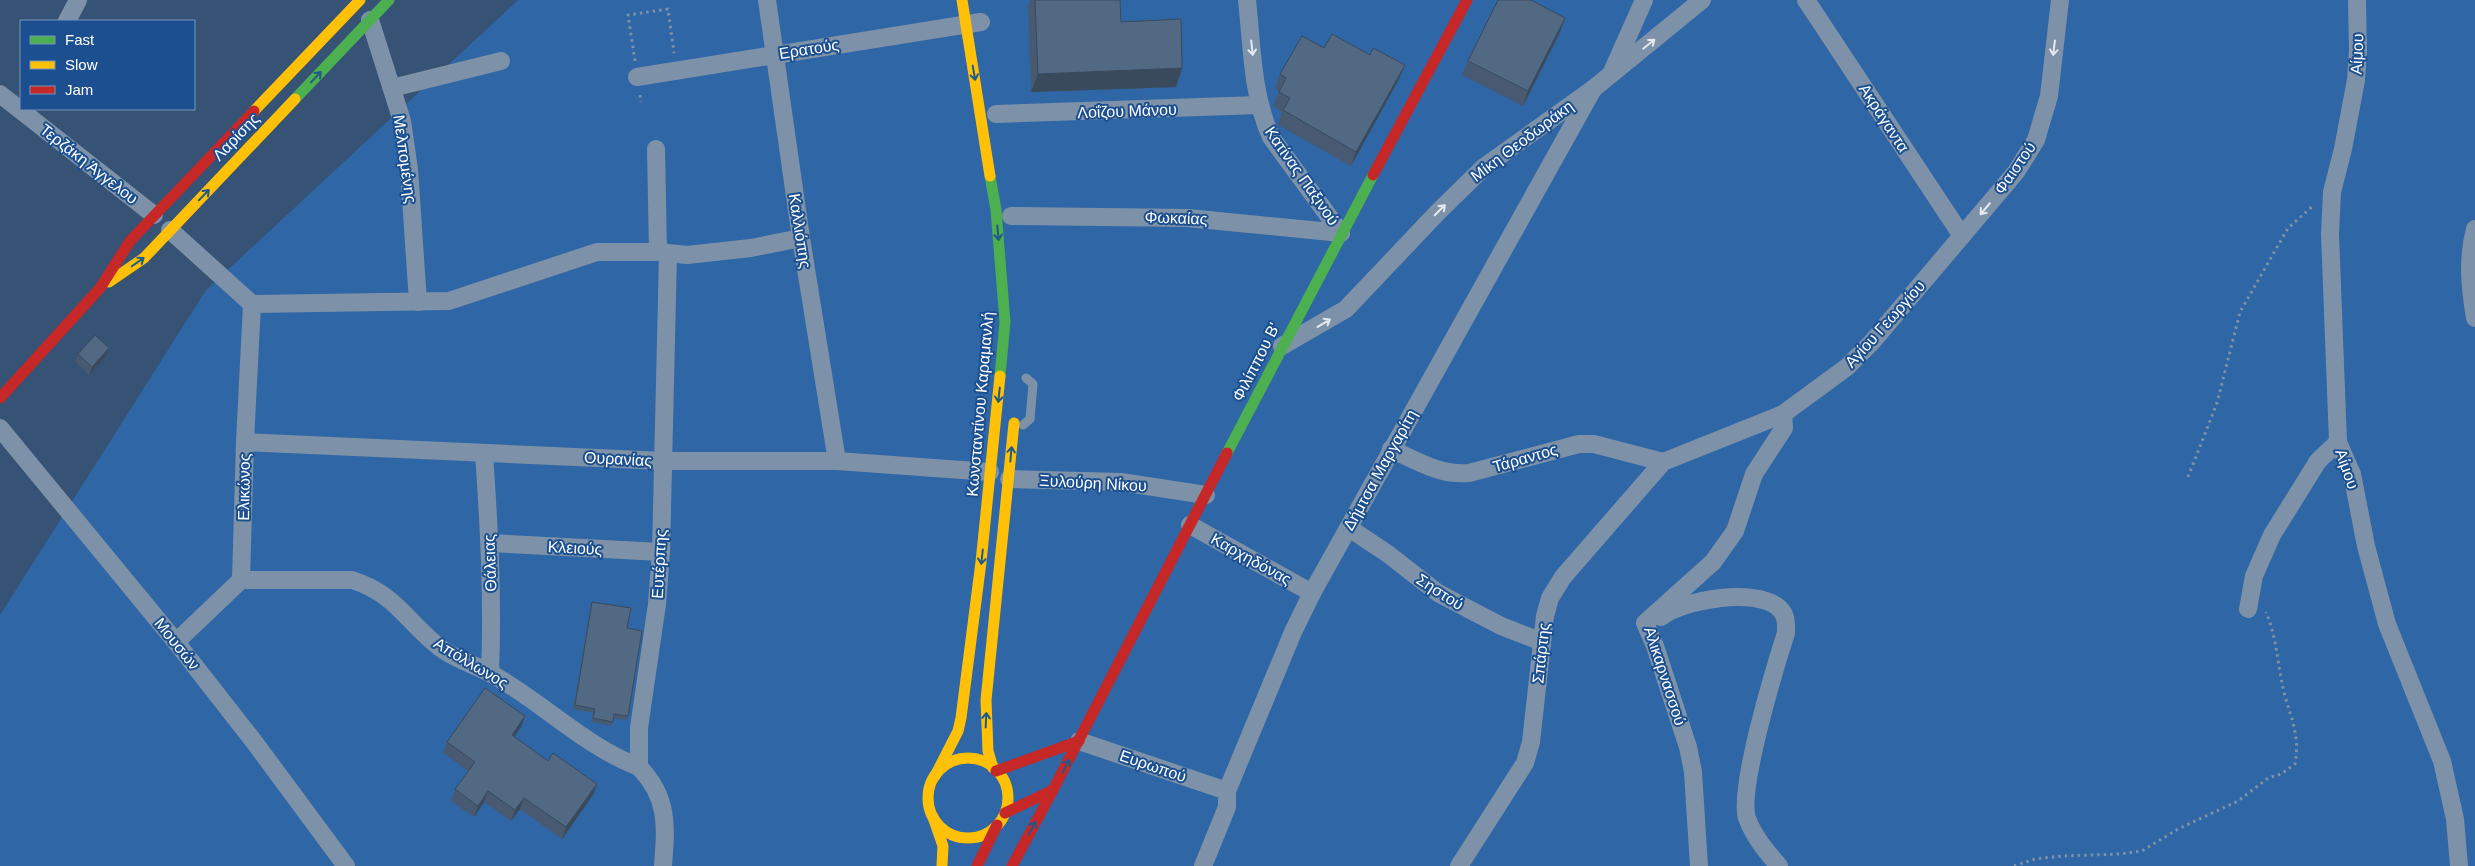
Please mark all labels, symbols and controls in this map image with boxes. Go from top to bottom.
legend [20,20,195,110]
text: Fast [65,31,95,48]
street label: Αίμου [2347,33,2367,75]
street label: Ερατούς [778,36,840,62]
one-way arrow [1642,38,1655,49]
one-way arrow [1247,40,1257,56]
one-way arrow [2049,40,2059,56]
text: Slow [65,56,98,73]
one-way arrow [970,64,980,80]
one-way arrow [310,71,322,83]
text: Jam [65,81,93,98]
street label: Ακράγαντα [1856,81,1912,155]
street label: Μίκη Θεοδωράκη [1468,97,1576,185]
street label: Λοΐζου Μάνου [1077,101,1177,122]
street label: Λαρίσης [209,110,263,164]
street label: Μελπομένης [390,114,420,205]
street label: Τερζάκη Άγγελου [36,121,141,208]
street label: Κατίνας Παξινού [1261,124,1342,229]
street label: Φαιστού [1991,139,2039,197]
one-way arrow [198,188,210,201]
street label: Καλλιόπης [786,192,814,270]
one-way arrow [1979,202,1990,215]
one-way arrow [1434,203,1446,216]
street label: Φωκαίας [1144,208,1208,228]
one-way arrow [993,225,1003,241]
one-way arrow [131,257,145,267]
street label: Αγίου Γεωργίου [1842,277,1928,371]
street label: Κωνσταντίνου Καραμανλή [963,311,997,497]
one-way arrow [1317,317,1331,327]
street label: Φιλίππου Β' [1229,320,1283,404]
one-way arrow [994,387,1004,403]
street label: Δήμτσα Μαργαρίτη [1340,407,1420,533]
street label: Τάραντος [1491,441,1559,475]
one-way arrow [1007,447,1016,463]
street label: Αίμου [2332,447,2362,491]
street label: Ουρανίας [584,449,653,469]
street label: Ελικώνος [235,453,253,521]
street label: Ξυλούρη Νίκου [1039,472,1147,494]
street label: Ευτέρπης [649,529,669,599]
street label: Καρχηδόνας [1208,530,1294,588]
street label: Θάλειας [480,534,499,592]
street label: Κλειούς [547,538,603,558]
one-way arrow [977,548,987,564]
street label: Σηστού [1413,571,1467,613]
street label: Μουσών [151,615,203,673]
street label: Σπάρτης [1529,621,1553,684]
street label: Αλικαρνασσού [1641,624,1689,728]
street label: Απόλλωνος [431,634,511,692]
one-way arrow [981,713,991,729]
street label: Ευρωπού [1117,747,1189,785]
one-way arrow [1062,759,1071,774]
one-way arrow [1028,822,1038,836]

